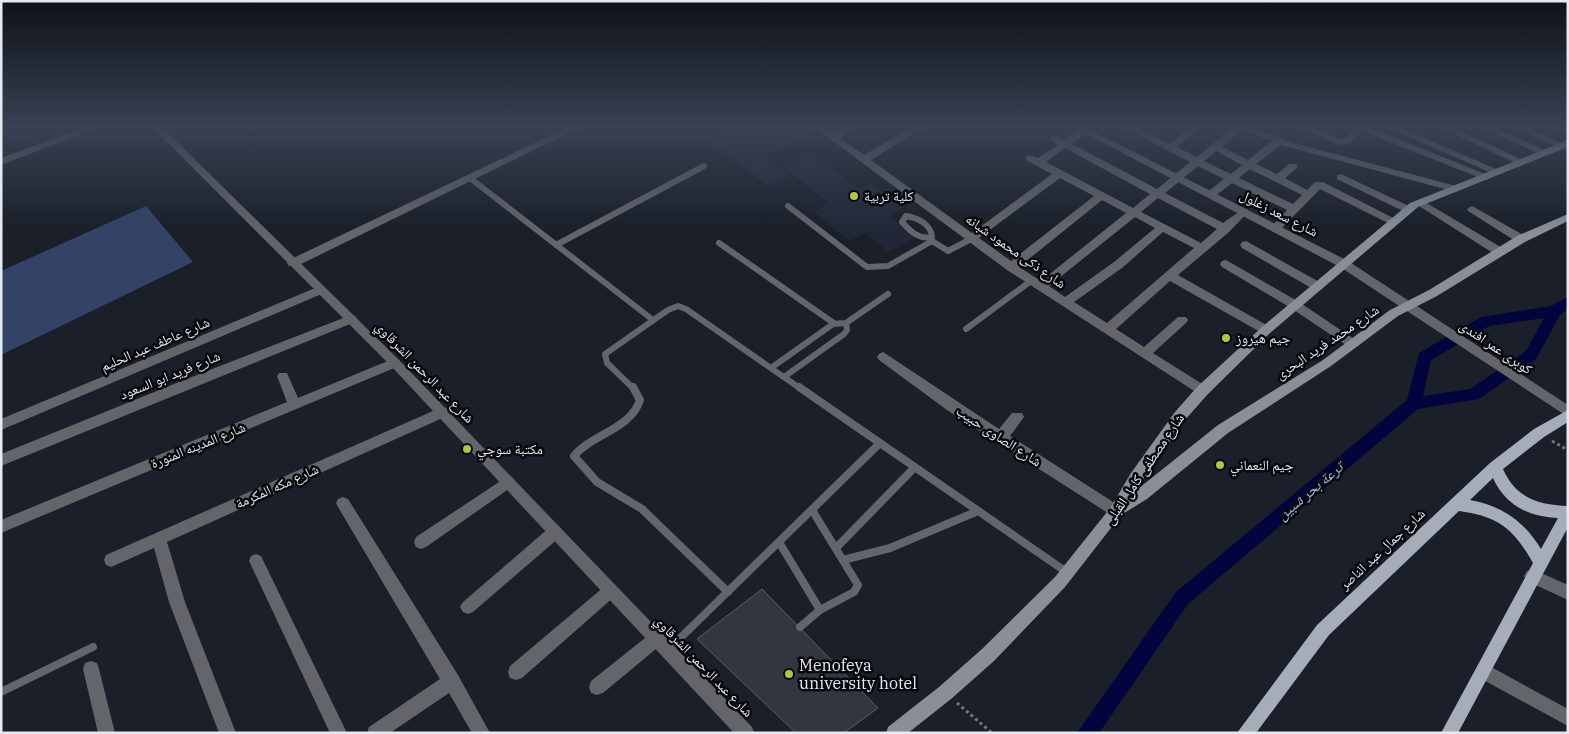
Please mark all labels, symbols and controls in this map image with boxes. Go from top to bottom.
street label: شارع سعد زغلول [1236,186,1321,241]
place label: كلية تربية [864,187,914,205]
marker: كلية تربية [848,190,860,202]
street label: شارع ذكى محمود شبانه [962,210,1070,293]
street label: شارع محمد فريد البحرى [1272,301,1383,384]
street label: شارع عاطف عبد الحليم [98,313,213,376]
street label: كوبرى عمر افندى [1456,316,1536,378]
street label: شارع عبد الرحمن الشرقاوي [370,317,478,429]
place label: جيم هيروز [1235,329,1290,348]
marker: جيم هيروز [1220,332,1232,344]
street label: شارع فريد ابو السعود [117,347,223,404]
street label: شارع الصاوى حبيب [952,402,1045,471]
street label: شارع مصطفى كامل القبلى [1100,410,1189,529]
street label: شارع المدينه المنورة [148,418,249,473]
place label: مكتبة سوجي [477,440,543,461]
marker: مكتبة سوجي [461,443,473,455]
water label: ترعة بحر شبين [1273,455,1349,524]
place label: جيم النعماني [1230,456,1294,477]
marker: جيم النعماني [1214,459,1226,471]
street label: شارع مكه المكرمة [233,460,322,513]
street label: شارع جمال عبد الناصر [1334,504,1430,595]
street label: شارع عبد الرحمن الشرقاوي [649,611,757,723]
place label: Menofeya university hotel [799,655,917,693]
marker: Menofeya university hotel [783,668,795,680]

